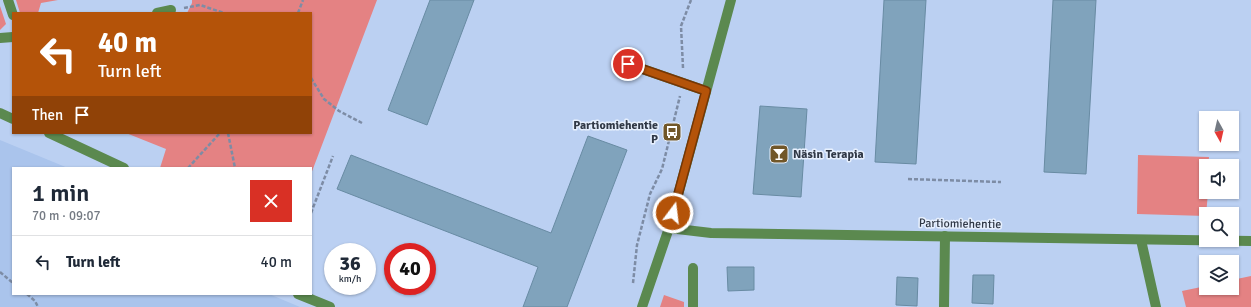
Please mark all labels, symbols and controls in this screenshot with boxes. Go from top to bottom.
text: 40 m [98,26,157,60]
icon: left [32,28,84,80]
pin [611,47,645,81]
icon: arrive [617,53,639,75]
text: Turn left [98,60,161,82]
icon: arrive [71,104,93,126]
text: Then [32,106,63,124]
north arrow [1199,111,1239,151]
map controls [1199,111,1239,295]
place label: Partiomiehentie P [573,118,658,147]
bus stop icon: Partiomiehentie P [661,121,683,143]
bar icon: Näsin Terapia [768,143,790,165]
place label: Näsin Terapia [793,147,864,162]
button: sound [1199,159,1239,199]
text: 1 min [32,178,89,208]
button: close [250,180,292,222]
position arrow [652,192,694,234]
button: search [1199,207,1239,247]
text: 70 m · 09:07 [32,208,101,224]
street label: Partiomiehentie [919,216,1001,232]
speed limit sign: 40 [384,243,436,295]
icon: left [32,251,54,273]
text: 36 [339,251,361,276]
text: Turn left [66,253,120,271]
text: 40 m [261,253,292,271]
button: layers [1199,255,1239,295]
text: km/h [339,273,361,285]

